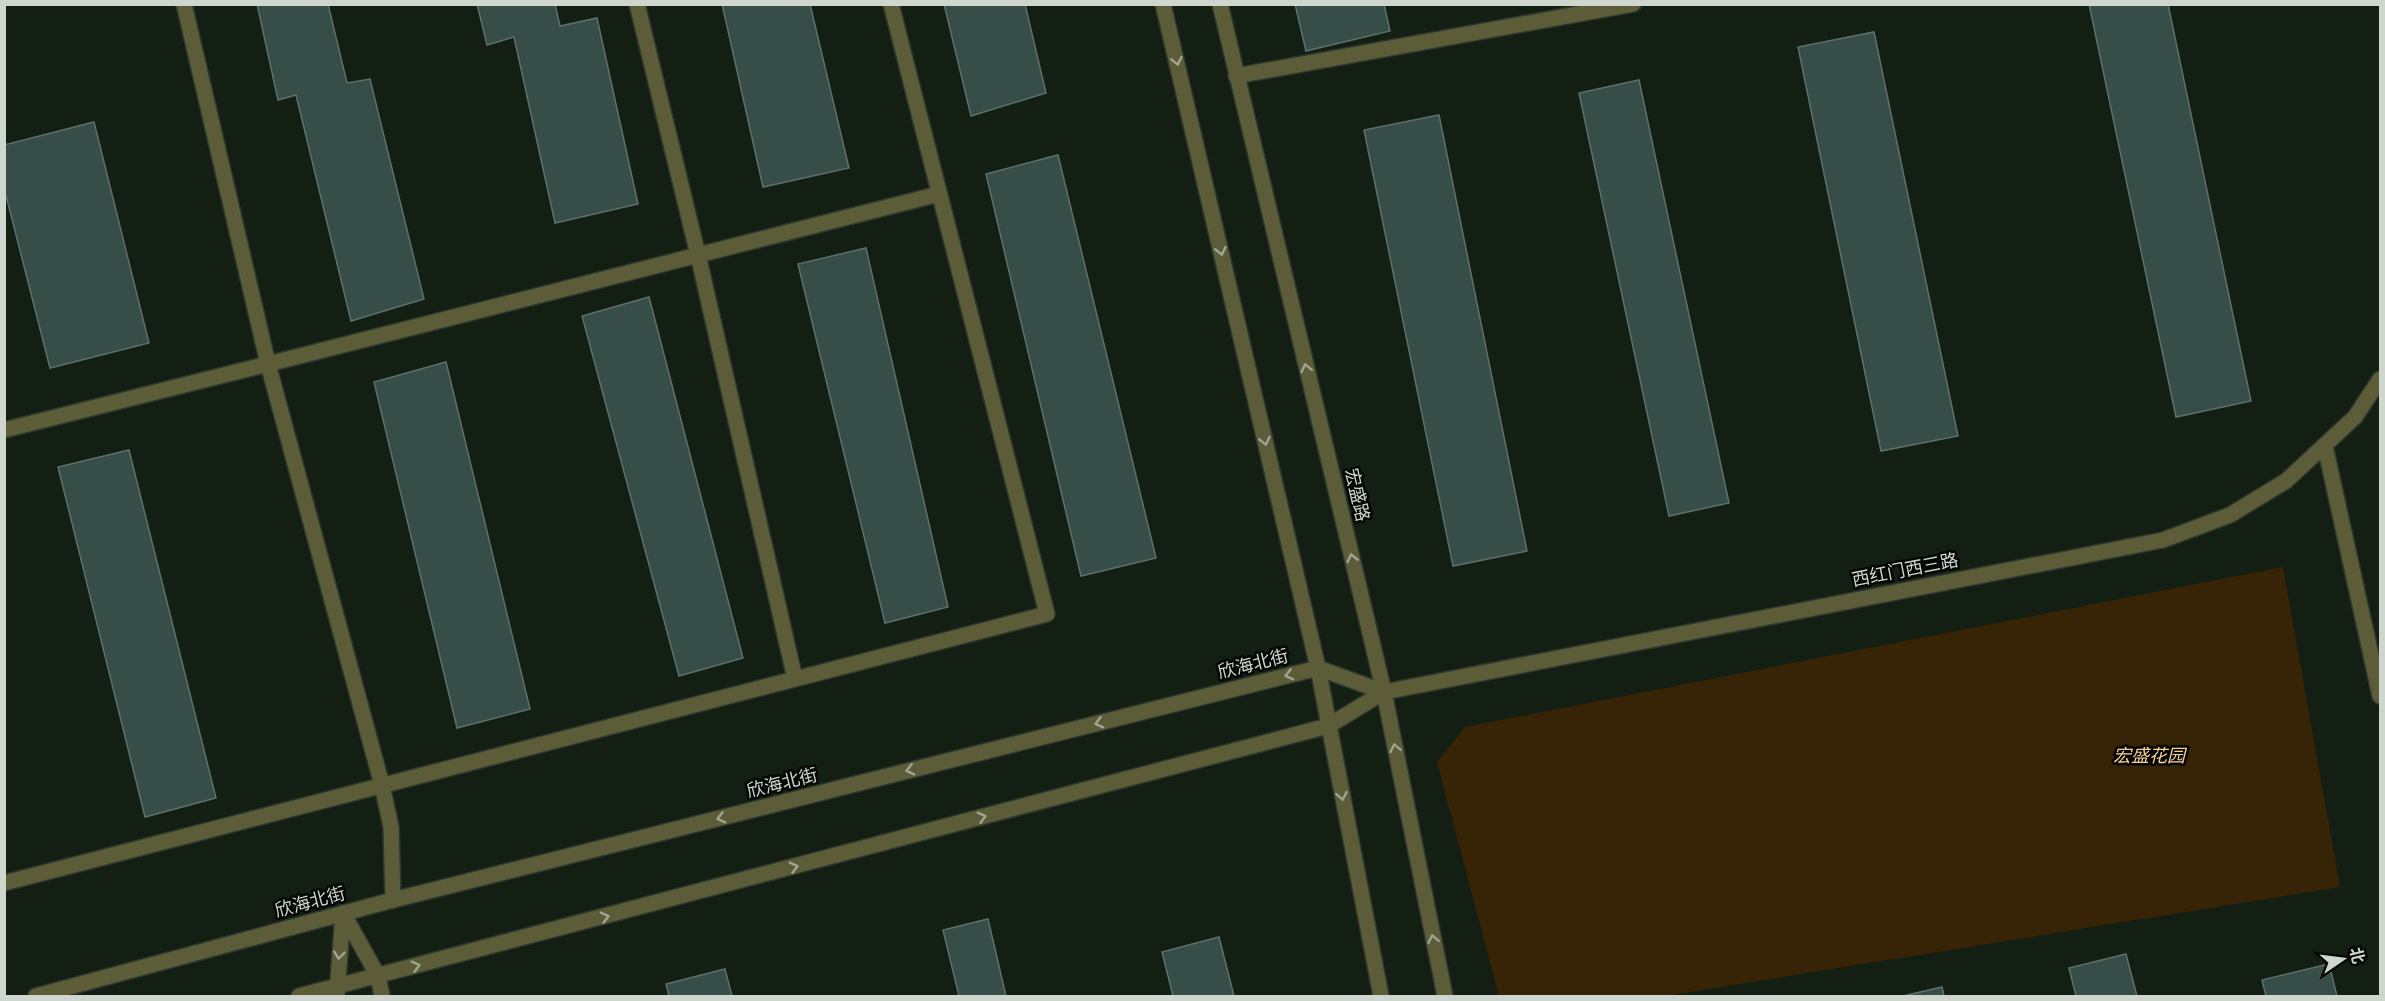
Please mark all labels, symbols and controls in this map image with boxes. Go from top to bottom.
one-way arrow [1169,56,1182,66]
one-way arrow [1214,246,1227,256]
one-way arrow [1301,363,1314,373]
one-way arrow [1258,436,1271,446]
street label: 宏盛路 [1340,466,1374,524]
street label: 西红门西三路 [1850,549,1960,591]
one-way arrow [1346,553,1359,563]
street label: 欣海北街 [1215,645,1291,683]
one-way arrow [1284,668,1294,681]
one-way arrow [1095,715,1105,728]
one-way arrow [1389,743,1402,753]
park label: 宏盛花园 [2113,745,2188,767]
one-way arrow [905,763,915,776]
street label: 欣海北街 [744,764,820,802]
one-way arrow [1335,791,1348,801]
one-way arrow [716,810,726,823]
one-way arrow [977,812,987,825]
one-way arrow [788,862,798,874]
street label: 欣海北街 [272,882,348,922]
one-way arrow [600,911,610,924]
north arrow [2313,929,2373,989]
one-way arrow [1427,934,1440,944]
text: 北 [2346,945,2369,966]
one-way arrow [333,950,346,960]
one-way arrow [411,961,421,974]

